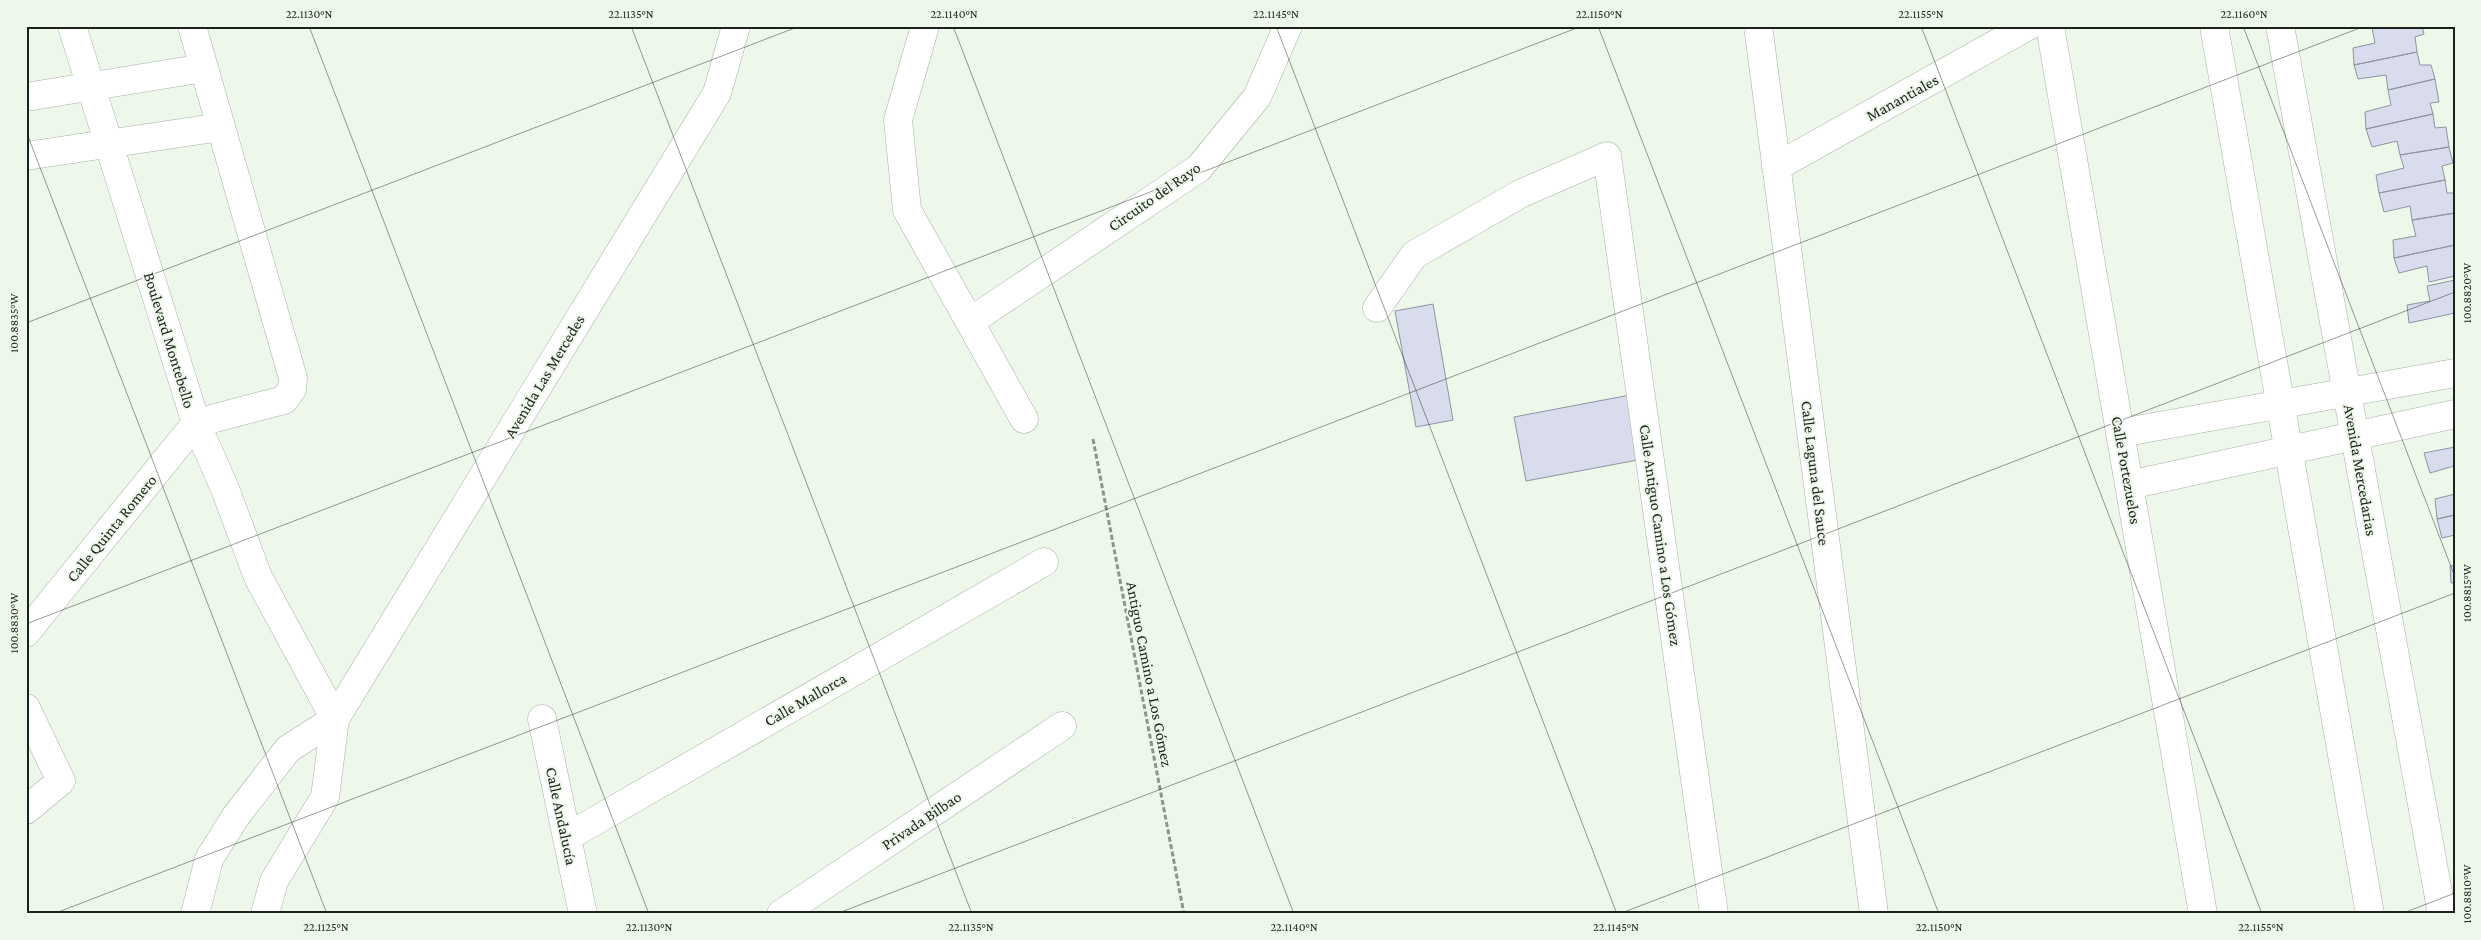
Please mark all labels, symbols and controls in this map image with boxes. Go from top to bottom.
text: 22.1130°N [286,7,332,21]
text: 22.1135°N [608,7,654,21]
text: 22.1140°N [930,7,978,21]
text: 22.1145°N [1253,7,1299,21]
text: 22.1150°N [1576,7,1622,21]
text: 22.1155°N [1898,7,1944,21]
text: 22.1160°N [2220,7,2268,21]
street label: Manantiales [1863,71,1941,124]
street label: Circuito del Rayo [1105,158,1204,235]
text: 100.8820°W [2460,263,2474,323]
street label: Boulevard Montebello [141,270,198,410]
text: 100.8835°W [7,293,21,353]
street label: Avenida Las Mercedes [501,312,588,441]
street label: Calle Laguna del Sauce [1797,400,1833,546]
street label: Avenida Mercedarias [2341,403,2380,537]
street label: Calle Portezuelos [2109,415,2144,525]
street label: Calle Antiguo Camino a Los Gómez [1636,423,1684,647]
street label: Calle Quinta Romero [63,471,160,585]
text: 100.8815°W [2460,564,2474,622]
street label: Antiguo Camino a Los Gómez [1122,580,1176,768]
text: 100.8830°W [7,593,21,653]
street label: Calle Mallorca [761,669,850,730]
street label: Calle Andalucía [543,766,580,867]
street label: Privada Bilbao [878,788,964,853]
text: 100.8810°W [2460,864,2474,924]
text: 22.1125°N [303,920,349,934]
text: 22.1130°N [626,920,672,934]
text: 22.1135°N [948,920,994,934]
text: 22.1140°N [1270,920,1318,934]
text: 22.1145°N [1593,920,1639,934]
text: 22.1150°N [1916,920,1962,934]
text: 22.1155°N [2238,920,2284,934]

